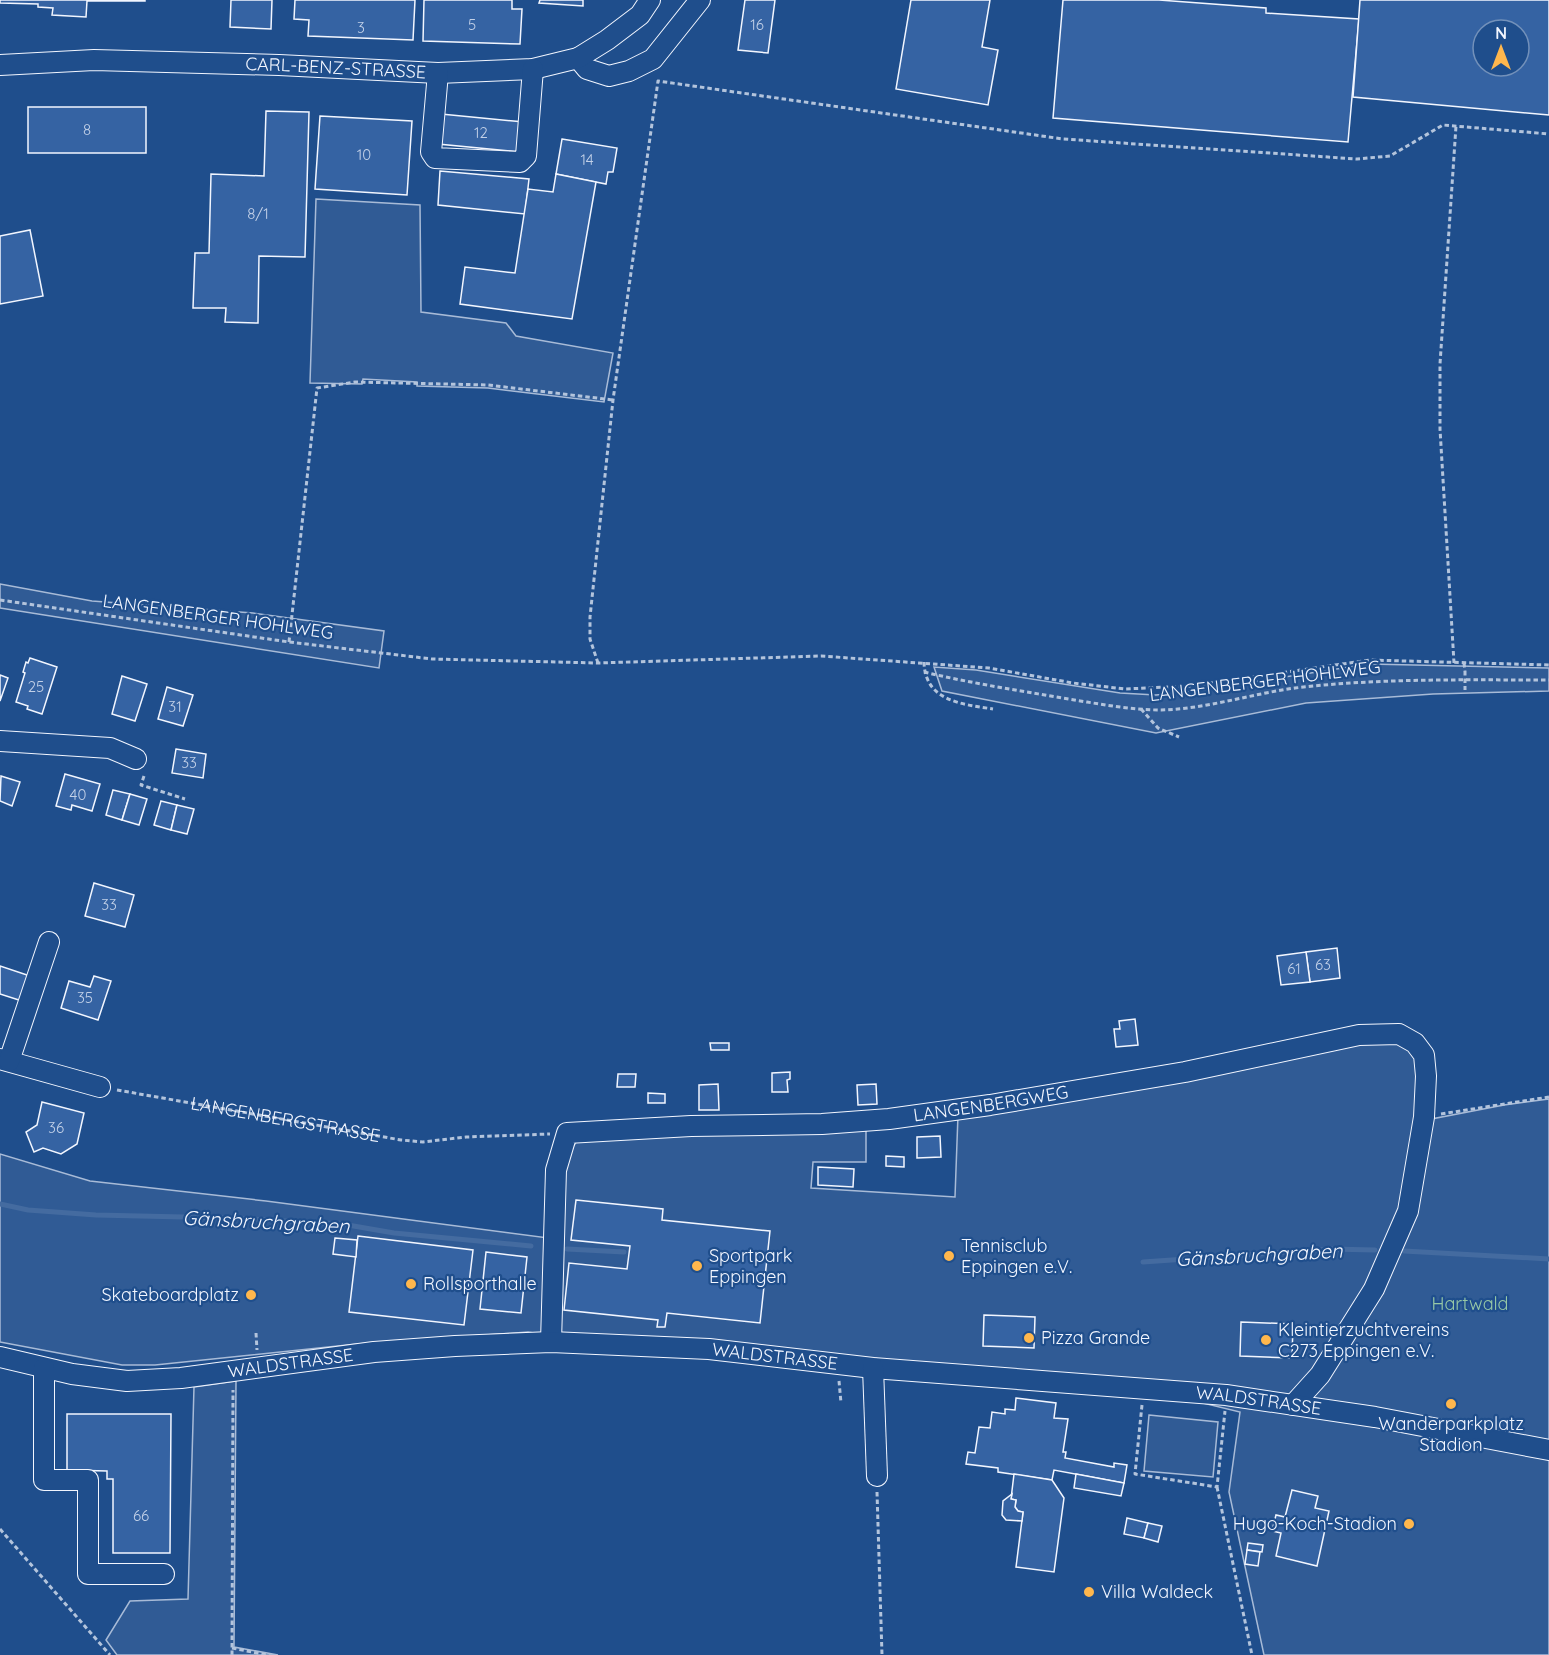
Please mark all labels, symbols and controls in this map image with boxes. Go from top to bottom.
house number: 5 [468,15,476,34]
house number: 16 [750,15,764,34]
house number: 3 [357,18,365,37]
north arrow [1471,18,1531,78]
text: N [1495,23,1507,43]
street label: CARL-BENZ-STRASSE [245,52,427,83]
house number: 8 [83,120,91,139]
house number: 12 [474,123,488,142]
house number: 10 [357,145,371,164]
house number: 14 [580,150,594,169]
house number: 8/1 [247,204,269,223]
street label: LANGENBERGER HOHLWEG [101,589,335,644]
street label: LANGENBERGER HOHLWEG [1148,655,1382,706]
house number: 25 [28,677,44,696]
house number: 31 [168,697,182,716]
house number: 33 [181,753,197,772]
house number: 40 [70,785,86,804]
house number: 33 [101,895,117,914]
house number: 63 [1315,955,1331,974]
house number: 61 [1287,959,1301,978]
house number: 35 [77,988,93,1007]
street label: LANGENBERGWEG [912,1080,1070,1127]
street label: LANGENBERGSTRASSE [189,1091,382,1147]
house number: 36 [48,1118,64,1137]
water label: Gänsbruchgraben [182,1205,351,1238]
place label: Tennisclub Eppingen e.V. [961,1234,1072,1278]
water label: Gänsbruchgraben [1175,1238,1344,1271]
place label: Sportpark Eppingen [709,1244,792,1288]
marker: Tennisclub Eppingen e.V. [942,1249,956,1263]
marker: Sportpark Eppingen [690,1259,704,1273]
place label: Rollsporthalle [423,1272,537,1295]
marker: Rollsporthalle [404,1277,418,1291]
place label: Skateboardplatz [101,1283,239,1306]
marker: Skateboardplatz [244,1288,258,1302]
park label: Hartwald [1431,1292,1509,1315]
place label: Kleintierzuchtvereins C273 Eppingen e.V. [1278,1318,1449,1362]
place label: Pizza Grande [1041,1326,1150,1349]
marker: Pizza Grande [1022,1331,1036,1345]
marker: Kleintierzuchtvereins C273 Eppingen e.V. [1259,1333,1273,1347]
street label: WALDSTRASSE [711,1337,839,1375]
street label: WALDSTRASSE [226,1343,355,1383]
street label: WALDSTRASSE [1195,1381,1323,1420]
marker: Wanderparkplatz Stadion [1444,1397,1458,1411]
place label: Wanderparkplatz Stadion [1378,1412,1524,1456]
house number: 66 [133,1506,149,1525]
place label: Hugo-Koch-Stadion [1233,1512,1397,1535]
marker: Hugo-Koch-Stadion [1402,1517,1416,1531]
place label: Villa Waldeck [1101,1580,1213,1603]
marker: Villa Waldeck [1082,1585,1096,1599]

